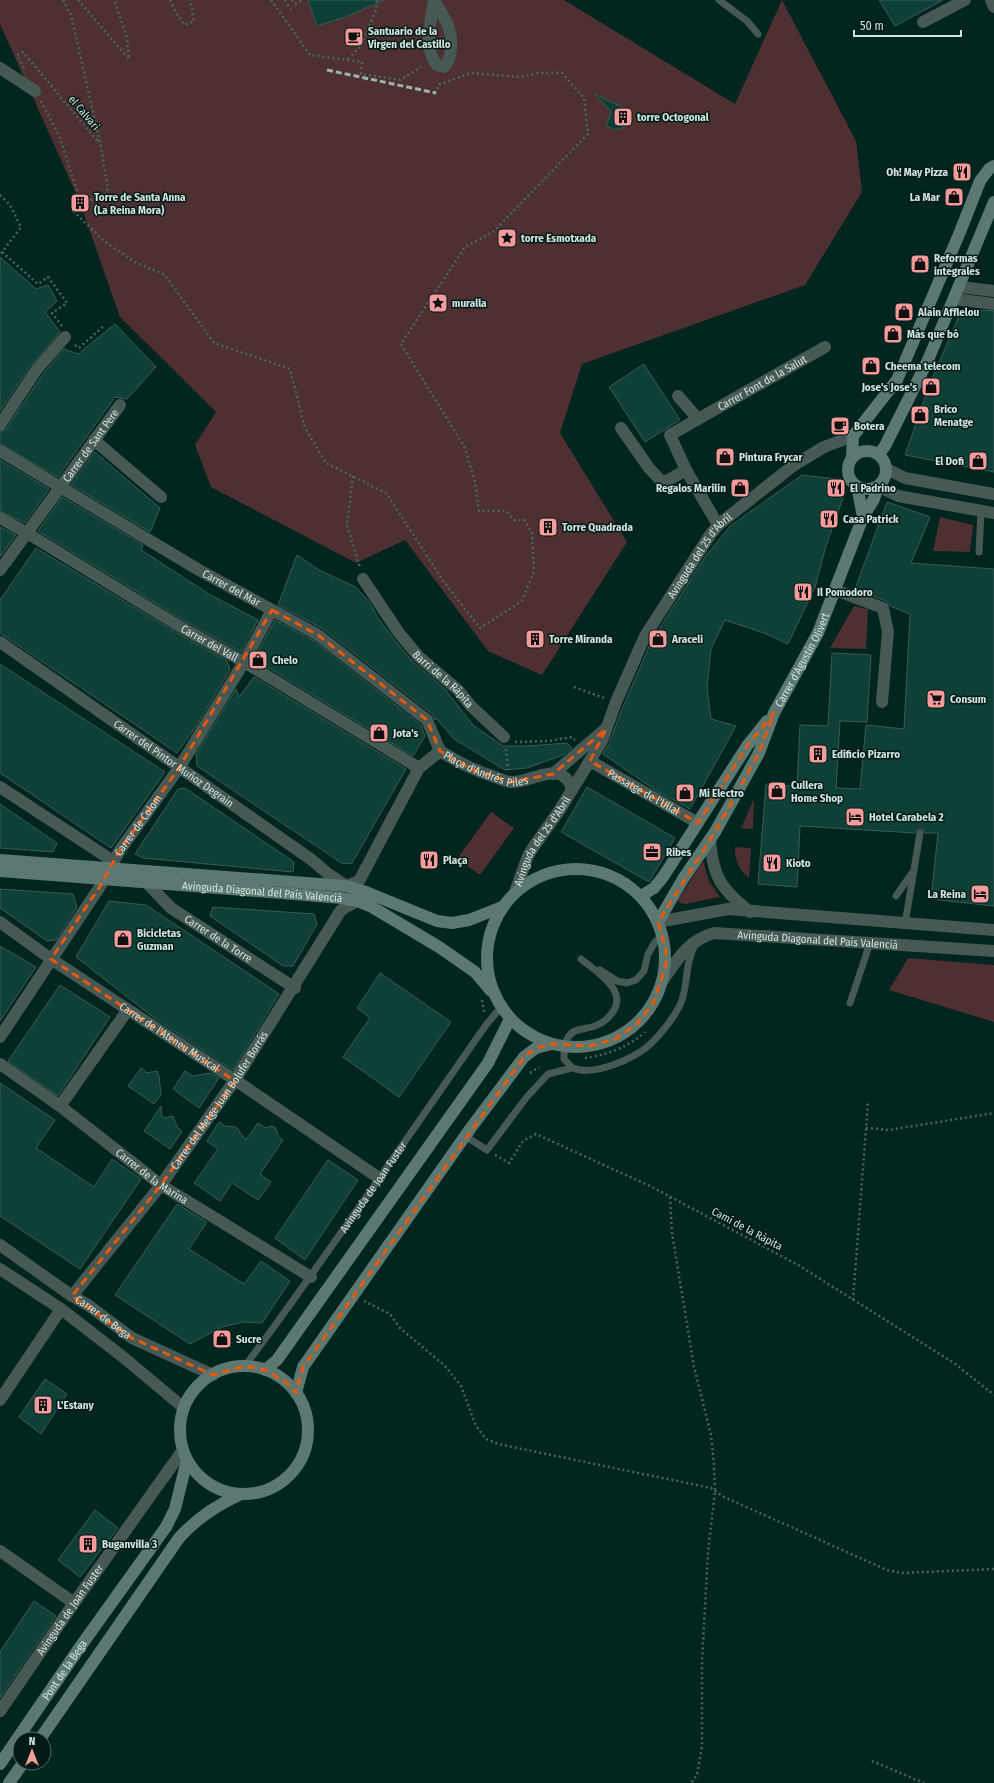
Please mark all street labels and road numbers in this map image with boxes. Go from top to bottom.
street label: el Calvari [66,93,102,133]
street label: Carrer Font de la Salut [715,352,809,413]
street label: Carrer de Sant Pere [60,407,121,484]
street label: Avinguda del 25 d'Abril [665,510,734,601]
street label: Carrer del Mar [200,567,263,609]
street label: Carrer d'Agustin Olivert [772,611,832,709]
street label: Carrer del Vall [179,622,240,664]
street label: Barri de la Ràpita [410,648,476,710]
street label: Carrer del Pintor Muñoz Degrain [111,717,236,810]
street label: Plaça d'Andrés Piles [441,748,530,789]
street label: Passatge de l'Ullal [605,766,682,818]
street label: Carrer de Colom [112,792,164,858]
street label: Avinguda del 25 d'Abril [511,794,573,888]
street label: Avinguda Diagonal del País Valencià [182,879,343,905]
street label: Carrer de la Torre [182,912,255,965]
street label: Avinguda Diagonal del País Valencià [737,928,898,951]
street label: Carrer de l'Ateneu Musical [117,999,222,1075]
street label: Carrer del Metge Juan Bolufer Borrás [168,1029,270,1172]
street label: Avinguda de Joan Fuster [337,1139,409,1235]
street label: Carrer de la Marina [113,1146,190,1206]
street label: Camí de la Ràpita [709,1205,785,1253]
street label: Carrer de Bega [73,1293,134,1342]
street label: Avinguda de Joan Fuster [34,1562,106,1658]
street label: Pont de la Bega [39,1637,89,1702]

